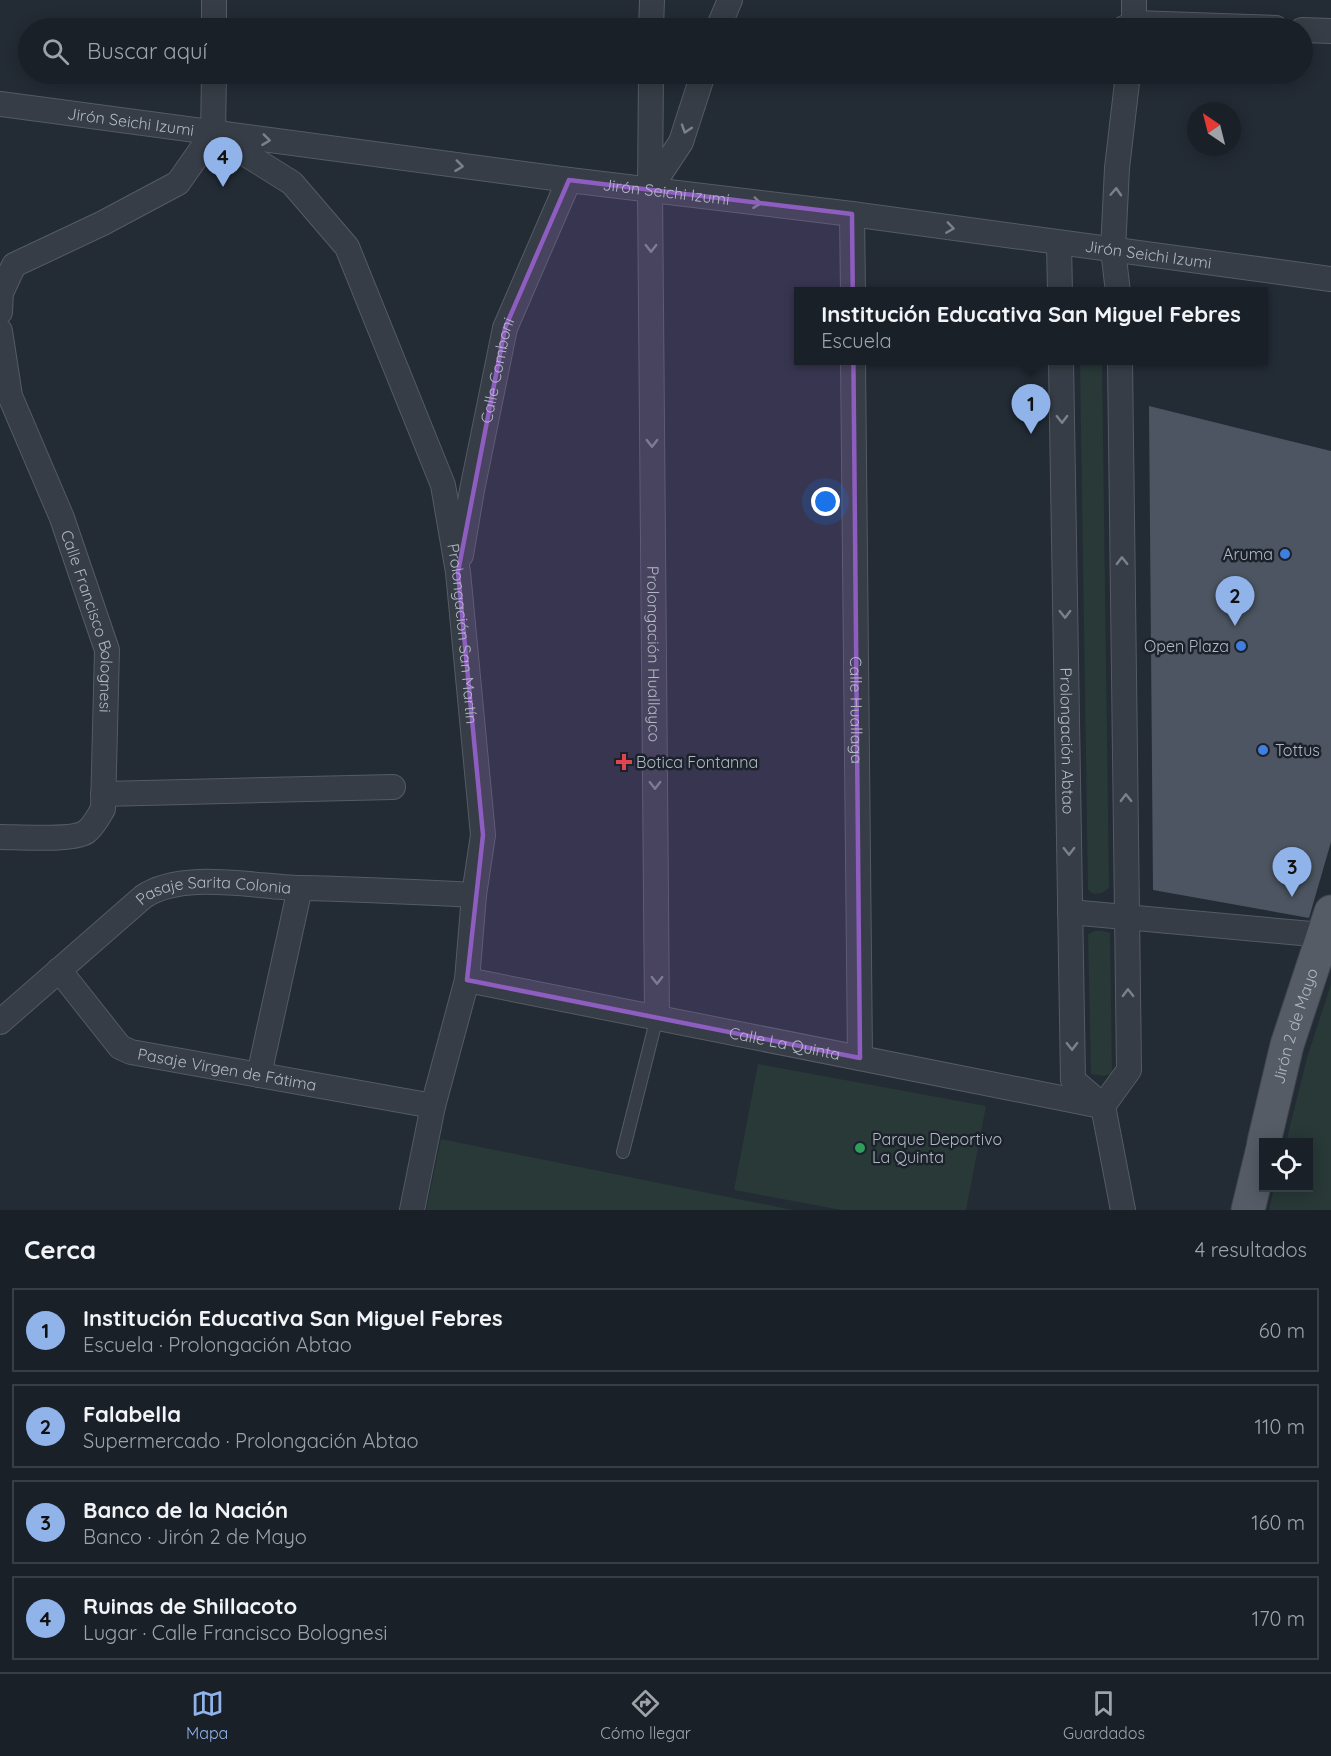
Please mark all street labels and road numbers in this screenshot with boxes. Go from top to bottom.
street label: Jirón Seichi Izumi [66,103,195,140]
street label: Jirón Seichi Izumi [602,174,731,209]
street label: Jirón Seichi Izumi [1084,236,1213,273]
street label: Calle Comboni [476,314,518,425]
street label: Calle Francisco Bolognesi [57,527,117,713]
street label: Prolongación San Martín [443,542,482,725]
street label: Prolongación Huallayco [643,566,665,742]
street label: Calle Huallaga [846,656,867,764]
street label: Prolongación Abtao [1056,667,1079,815]
street label: Pasaje Sarita Colonia [131,872,292,909]
street label: Jirón 2 de Mayo [1268,966,1322,1086]
street label: Calle La Quinta [728,1022,842,1064]
street label: Pasaje Virgen de Fátima [136,1043,318,1095]

